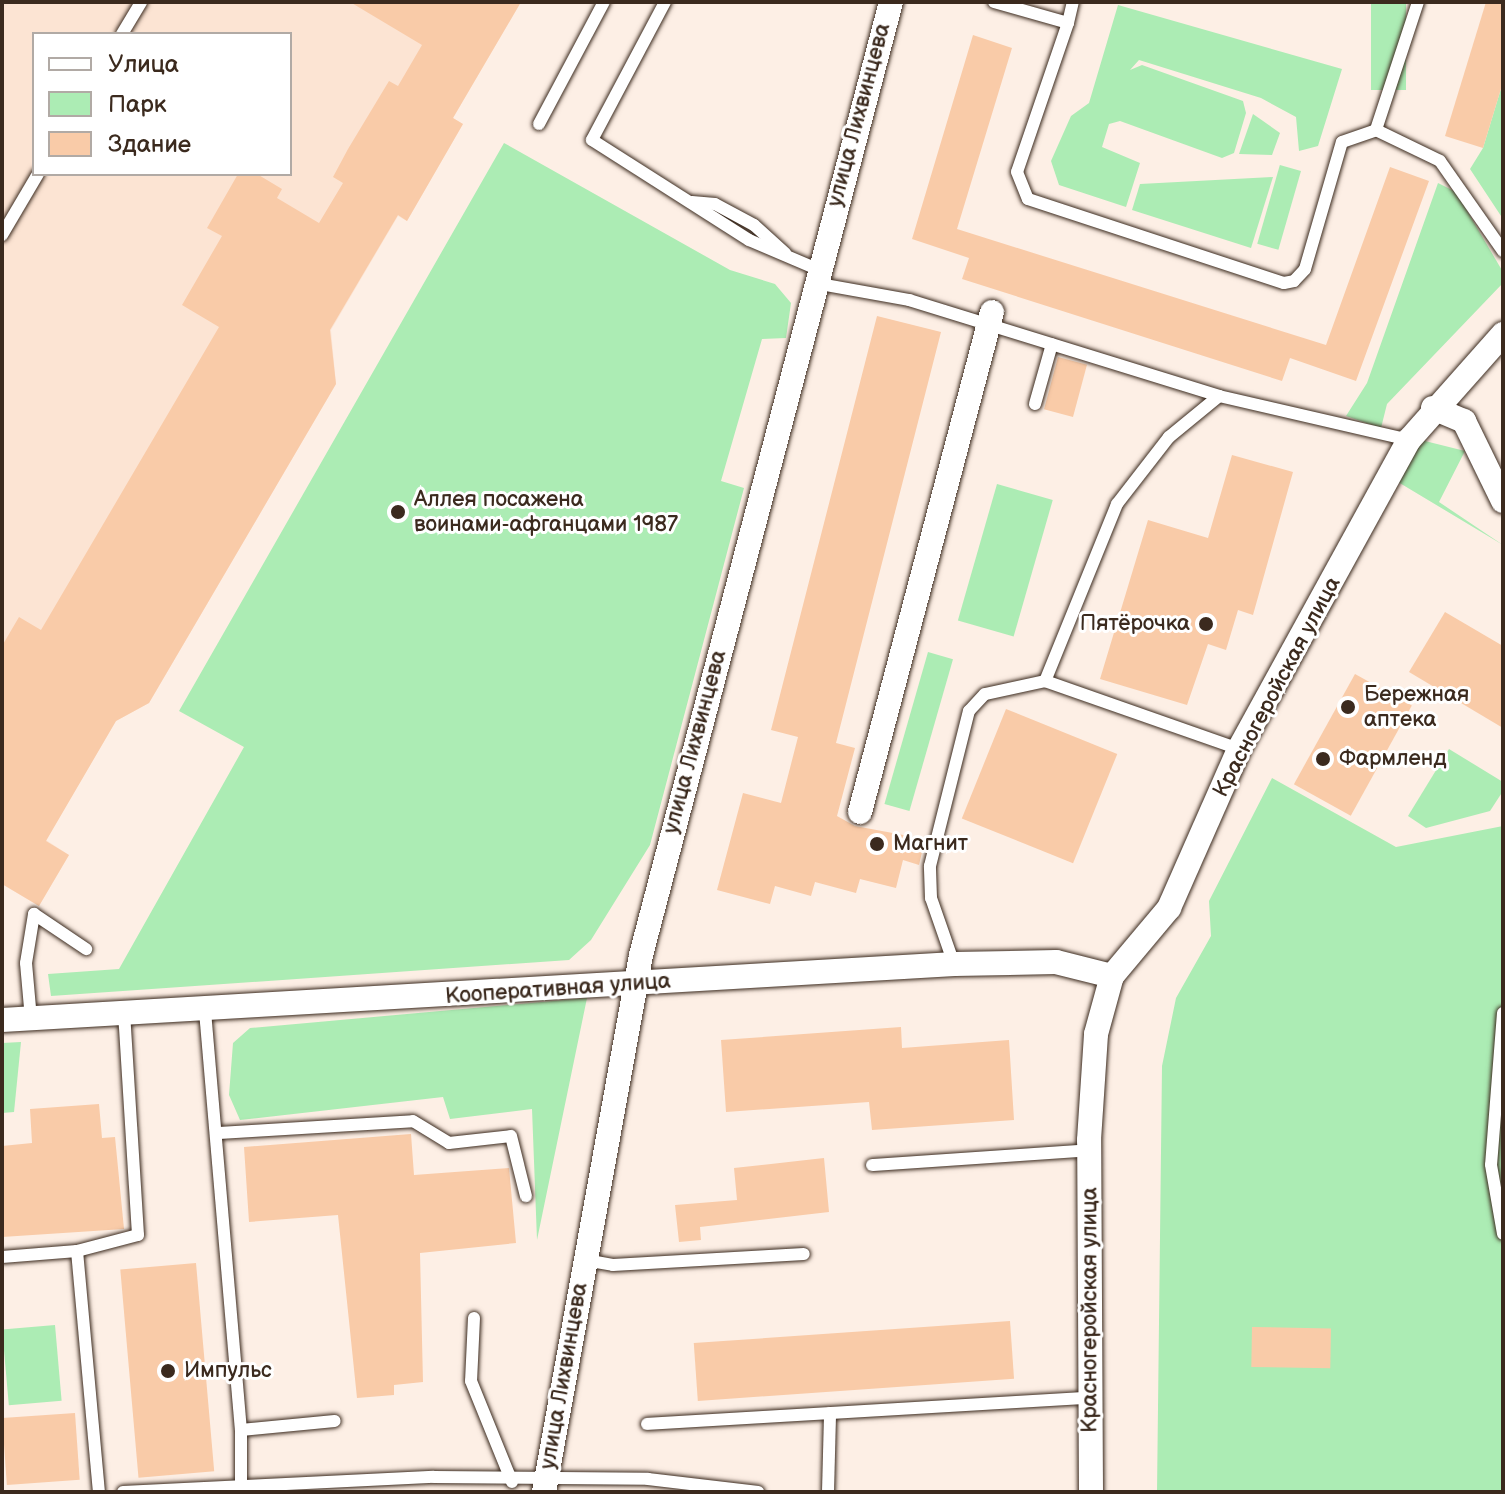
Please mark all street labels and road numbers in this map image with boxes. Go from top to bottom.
street label: улица Лихвинцева [822,20,896,210]
street label: Красногеройская улица [1208,572,1346,802]
street label: улица Лихвинцева [658,647,732,837]
street label: Кооперативная улица [444,968,672,1010]
street label: Красногеройская улица [1077,1187,1103,1433]
street label: улица Лихвинцева [535,1281,593,1471]

